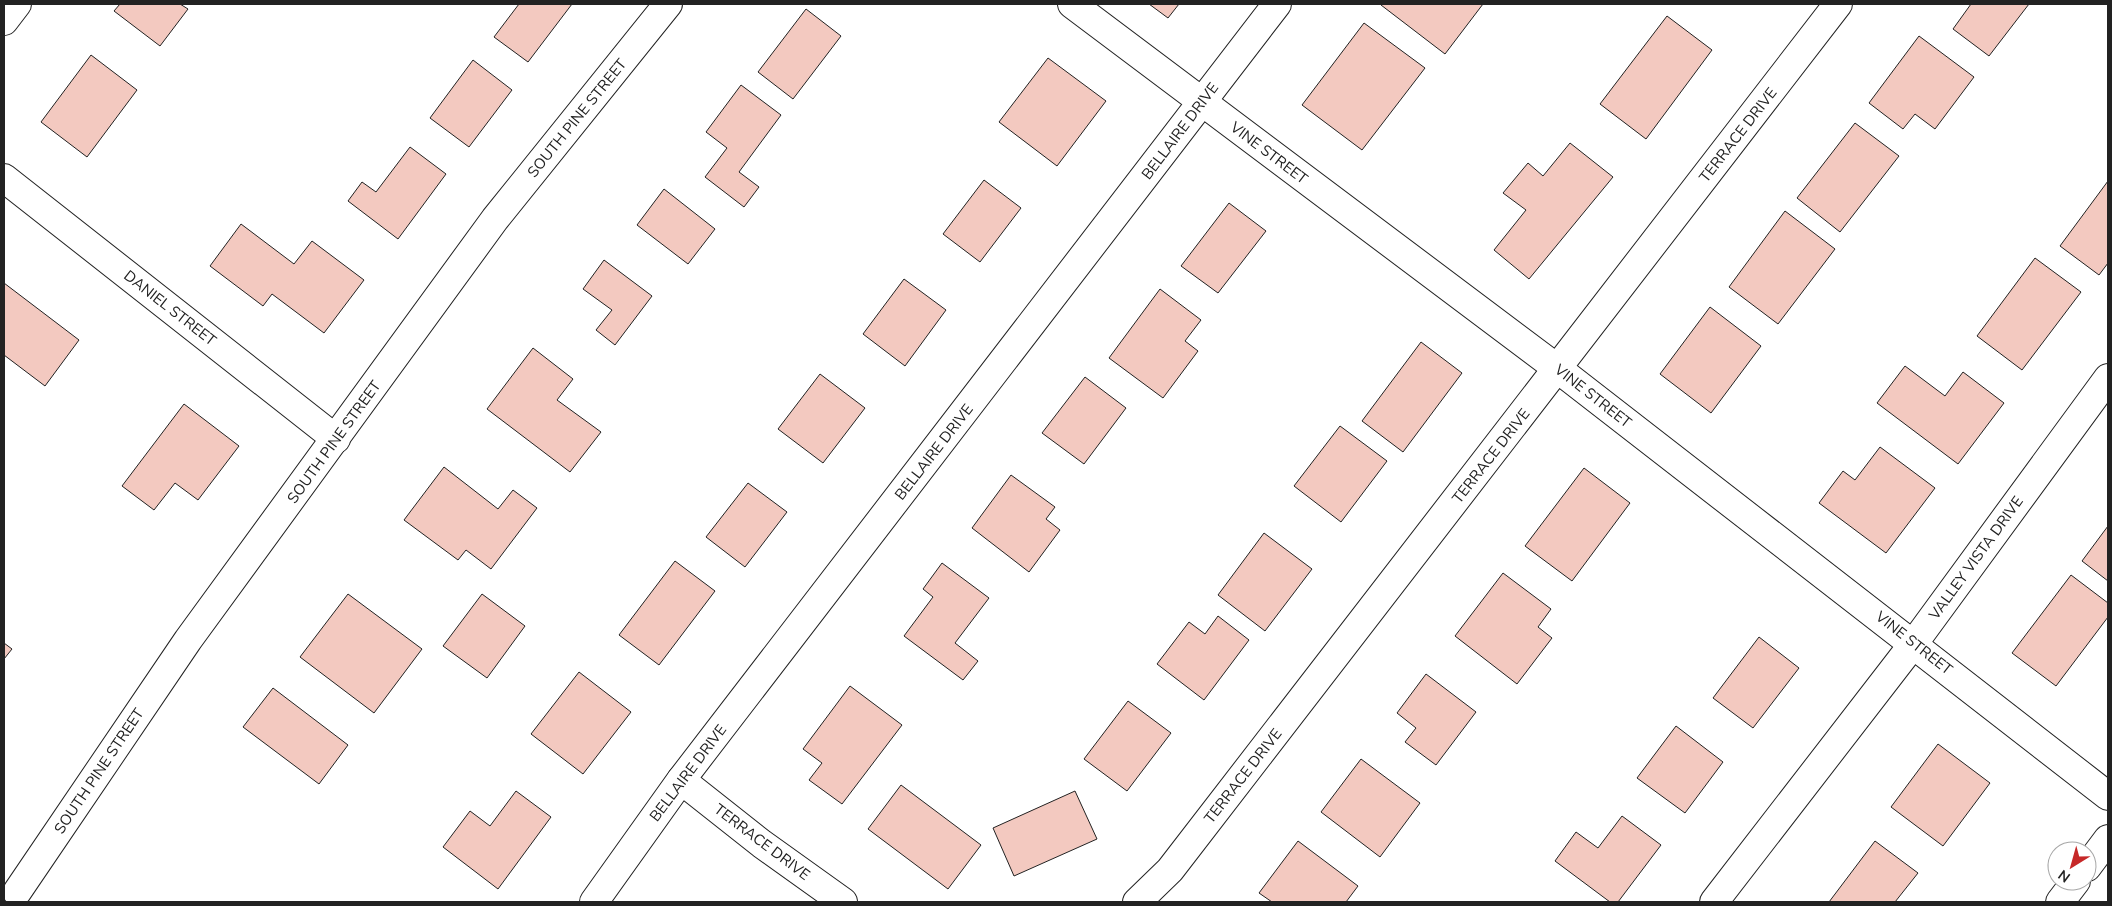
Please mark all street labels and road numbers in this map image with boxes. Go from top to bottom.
street label: SOUTH PINE STREET [523,54,631,182]
street label: BELLAIRE DRIVE [1137,79,1223,183]
street label: TERRACE DRIVE [1695,83,1781,187]
street label: VINE STREET [1225,117,1312,189]
street label: DANIEL STREET [120,266,220,350]
street label: VINE STREET [1550,359,1636,432]
street label: SOUTH PINE STREET [283,377,385,507]
street label: BELLAIRE DRIVE [890,400,978,504]
street label: TERRACE DRIVE [1448,404,1534,508]
street label: VALLEY VISTA DRIVE [1924,492,2028,625]
street label: VINE STREET [1871,606,1957,679]
street label: SOUTH PINE STREET [49,704,149,838]
street label: BELLAIRE DRIVE [645,721,731,825]
street label: TERRACE DRIVE [1200,724,1286,828]
street label: TERRACE DRIVE [710,799,814,885]

